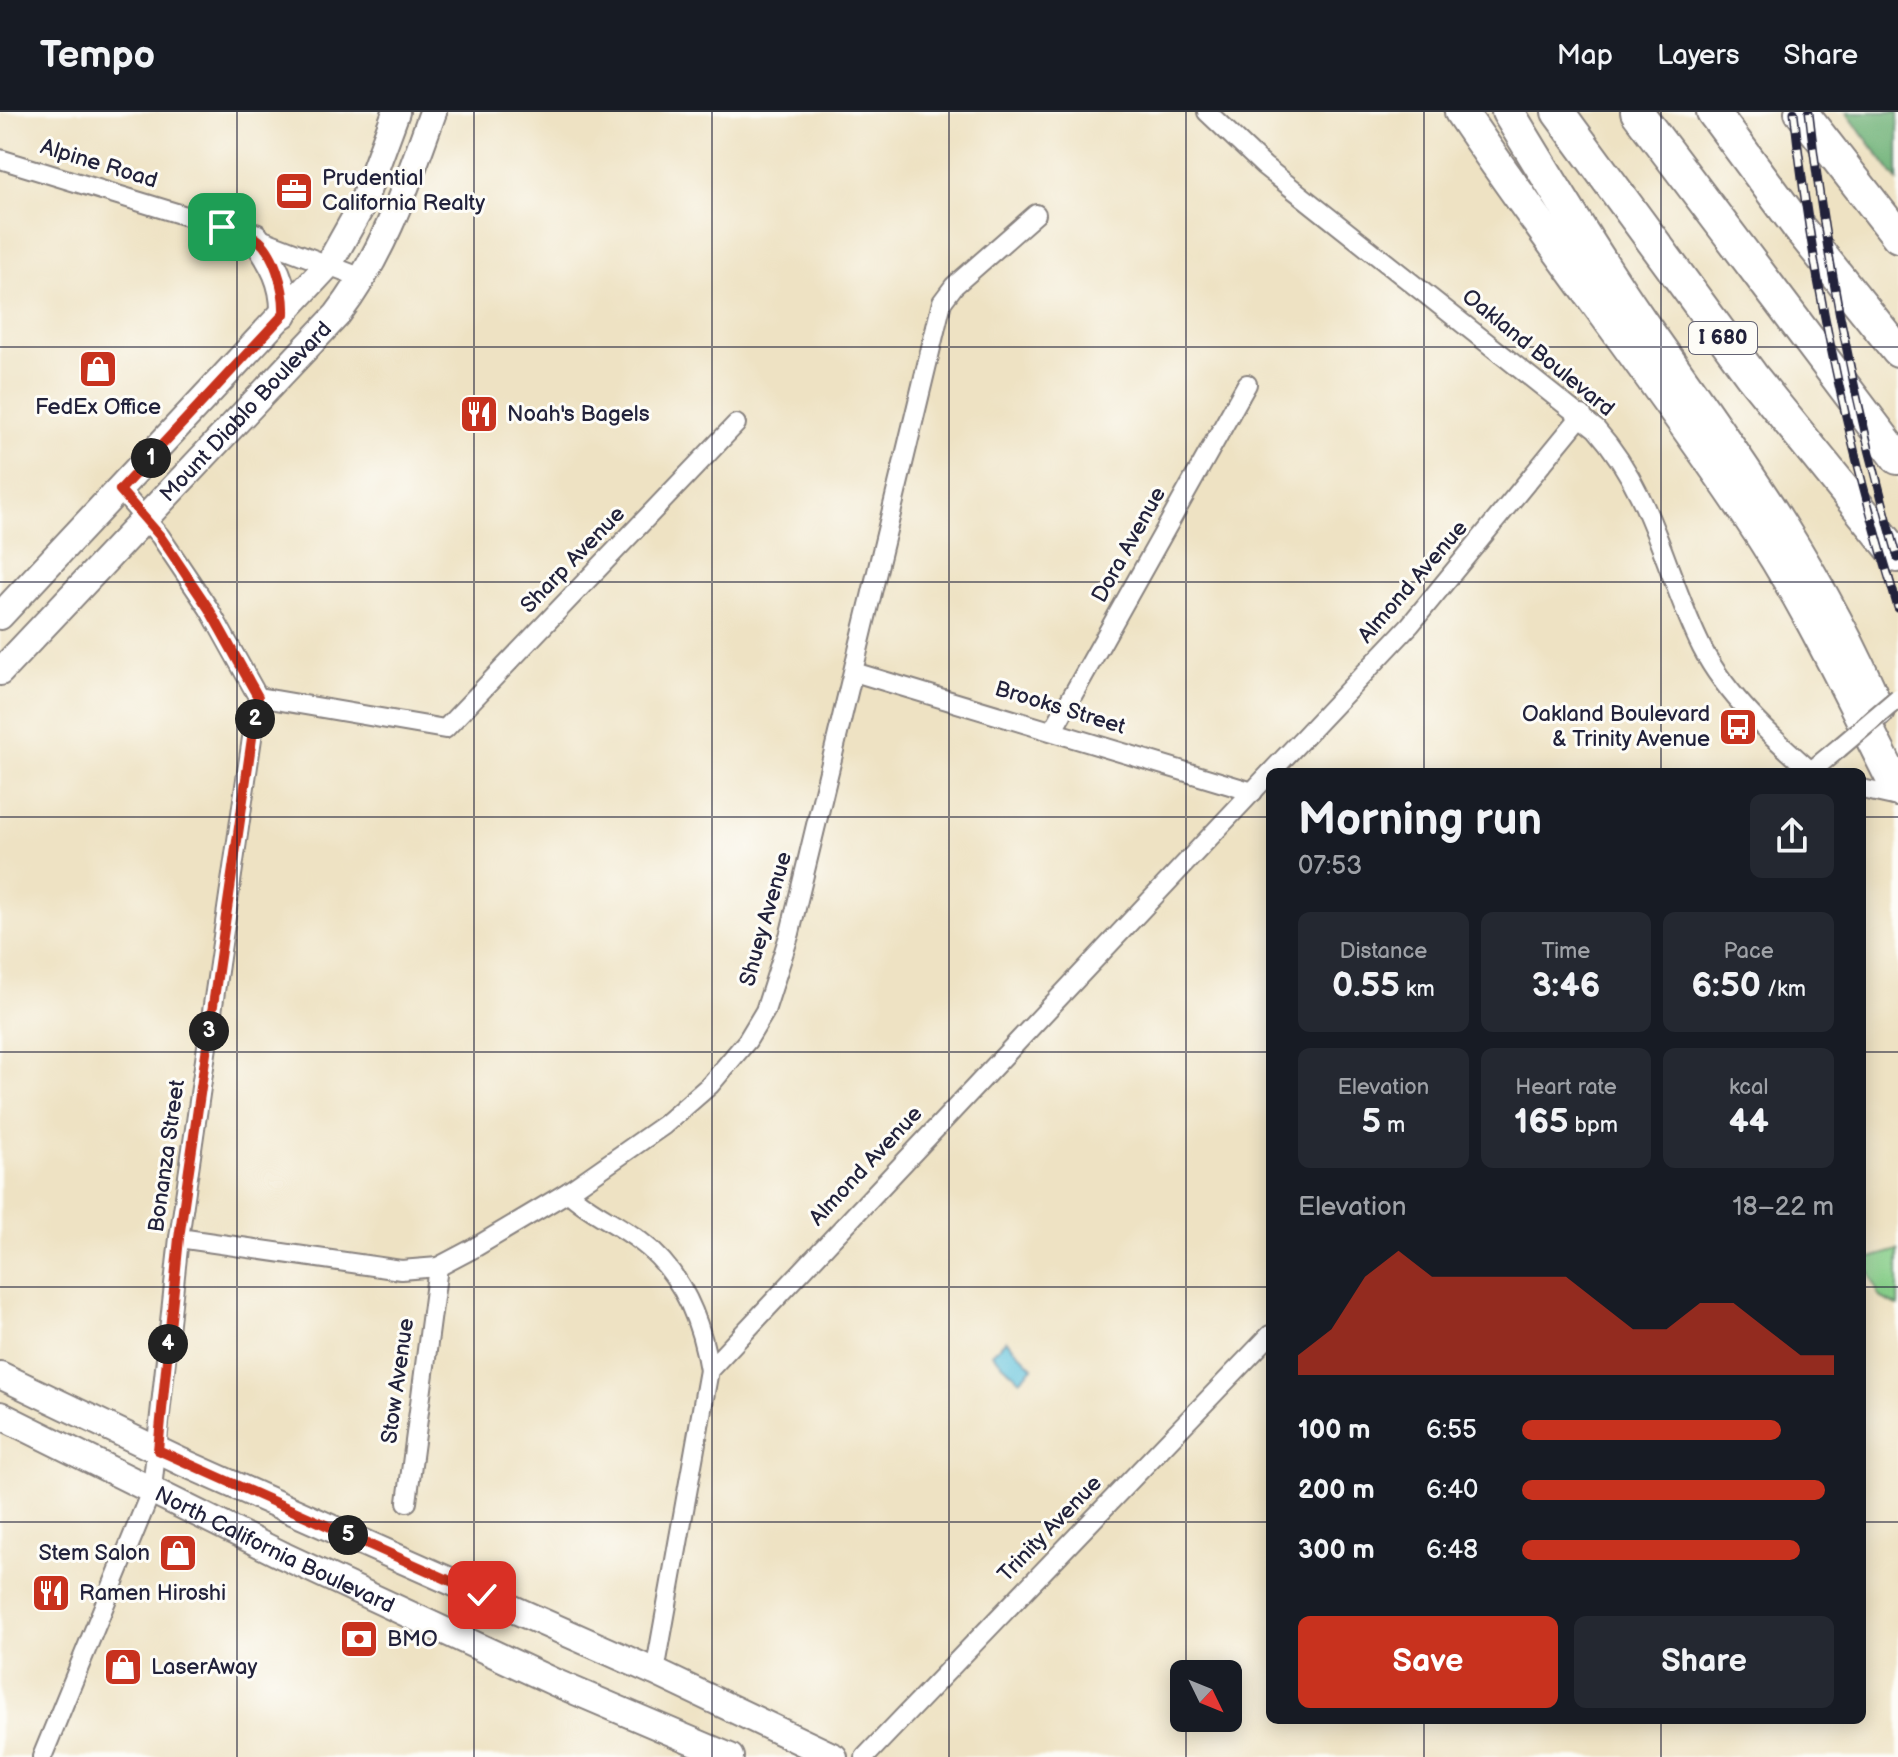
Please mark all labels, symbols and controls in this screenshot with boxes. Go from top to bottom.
text: Tempo [40,33,155,78]
text: Map [1557,39,1613,72]
text: Layers [1657,39,1740,72]
text: Share [1784,39,1858,72]
street label: Alpine Road [37,133,161,195]
place label: Prudential California Realty [322,165,485,217]
office icon: Prudential California Realty [273,170,315,212]
pin [188,193,256,261]
icon: arrive [200,205,244,249]
street label: Oakland Boulevard [1456,283,1620,423]
street label: Mount Diablo Boulevard [154,316,337,508]
road number: I 680 [1689,322,1757,354]
shop icon: FedEx Office [77,348,119,390]
restaurant icon: Noah's Bagels [458,393,500,435]
place label: FedEx Office [35,394,161,421]
place label: Noah's Bagels [507,401,650,428]
pin: 1 [131,438,171,478]
text: 1 [146,444,156,471]
street label: Dora Avenue [1086,482,1172,608]
street label: Sharp Avenue [515,501,631,619]
street label: Almond Avenue [1352,515,1474,649]
street label: Brooks Street [991,675,1129,741]
pin: 2 [235,699,275,739]
place label: Oakland Boulevard & Trinity Avenue [1522,701,1710,753]
text: 2 [248,705,262,732]
bus stop icon: Oakland Boulevard & Trinity Avenue [1717,706,1759,748]
text: Morning run [1298,794,1542,847]
button: share [1750,794,1834,878]
street label: Shuey Avenue [734,849,798,989]
text: 07:53 [1298,851,1362,882]
text: Distance [1339,938,1427,965]
text: Time [1542,938,1590,965]
text: Pace [1724,938,1774,965]
text: 0.55 [1332,965,1400,1006]
text: 3:46 [1532,965,1600,1006]
text: 6:50 [1691,965,1761,1006]
text: km [1400,976,1435,1003]
text: /km [1761,976,1806,1003]
pin: 3 [189,1011,229,1051]
text: 3 [203,1017,215,1044]
text: Elevation [1337,1074,1429,1101]
text: Heart rate [1515,1074,1617,1101]
text: kcal [1729,1074,1768,1101]
street label: Bonanza Street [143,1078,191,1234]
street label: Almond Avenue [804,1101,928,1231]
text: 5 [1361,1101,1381,1142]
text: 165 [1514,1101,1569,1142]
text: 44 [1729,1101,1769,1142]
text: m [1381,1112,1405,1139]
text: bpm [1569,1112,1618,1139]
text: Elevation [1298,1192,1406,1223]
text: 18–22 m [1732,1192,1834,1223]
street label: Stow Avenue [376,1317,420,1445]
pin: 4 [148,1324,188,1364]
text: 4 [162,1330,174,1357]
text: 100 m [1298,1415,1371,1446]
text: 6:55 [1426,1415,1477,1446]
street label: Trinity Avenue [992,1470,1108,1588]
text: 200 m [1298,1475,1375,1506]
text: 6:40 [1426,1475,1478,1506]
street label: North California Boulevard [150,1481,399,1619]
pin: 5 [328,1515,368,1555]
text: 5 [342,1521,354,1548]
shop icon: Stem Salon [157,1532,199,1574]
text: 300 m [1298,1535,1375,1566]
text: 6:48 [1426,1535,1478,1566]
place label: Stem Salon [38,1540,150,1567]
pin [448,1561,516,1629]
restaurant icon: Ramen Hiroshi [30,1572,72,1614]
icon: check [460,1573,504,1617]
place label: Ramen Hiroshi [79,1580,226,1607]
button: Save [1298,1616,1558,1708]
button: Share [1574,1616,1834,1708]
bank icon: BMO [338,1618,380,1660]
place label: BMO [387,1626,438,1653]
shop icon: LaserAway [102,1646,144,1688]
place label: LaserAway [151,1654,257,1681]
north arrow [1170,1660,1242,1732]
map controls [1170,1660,1242,1732]

